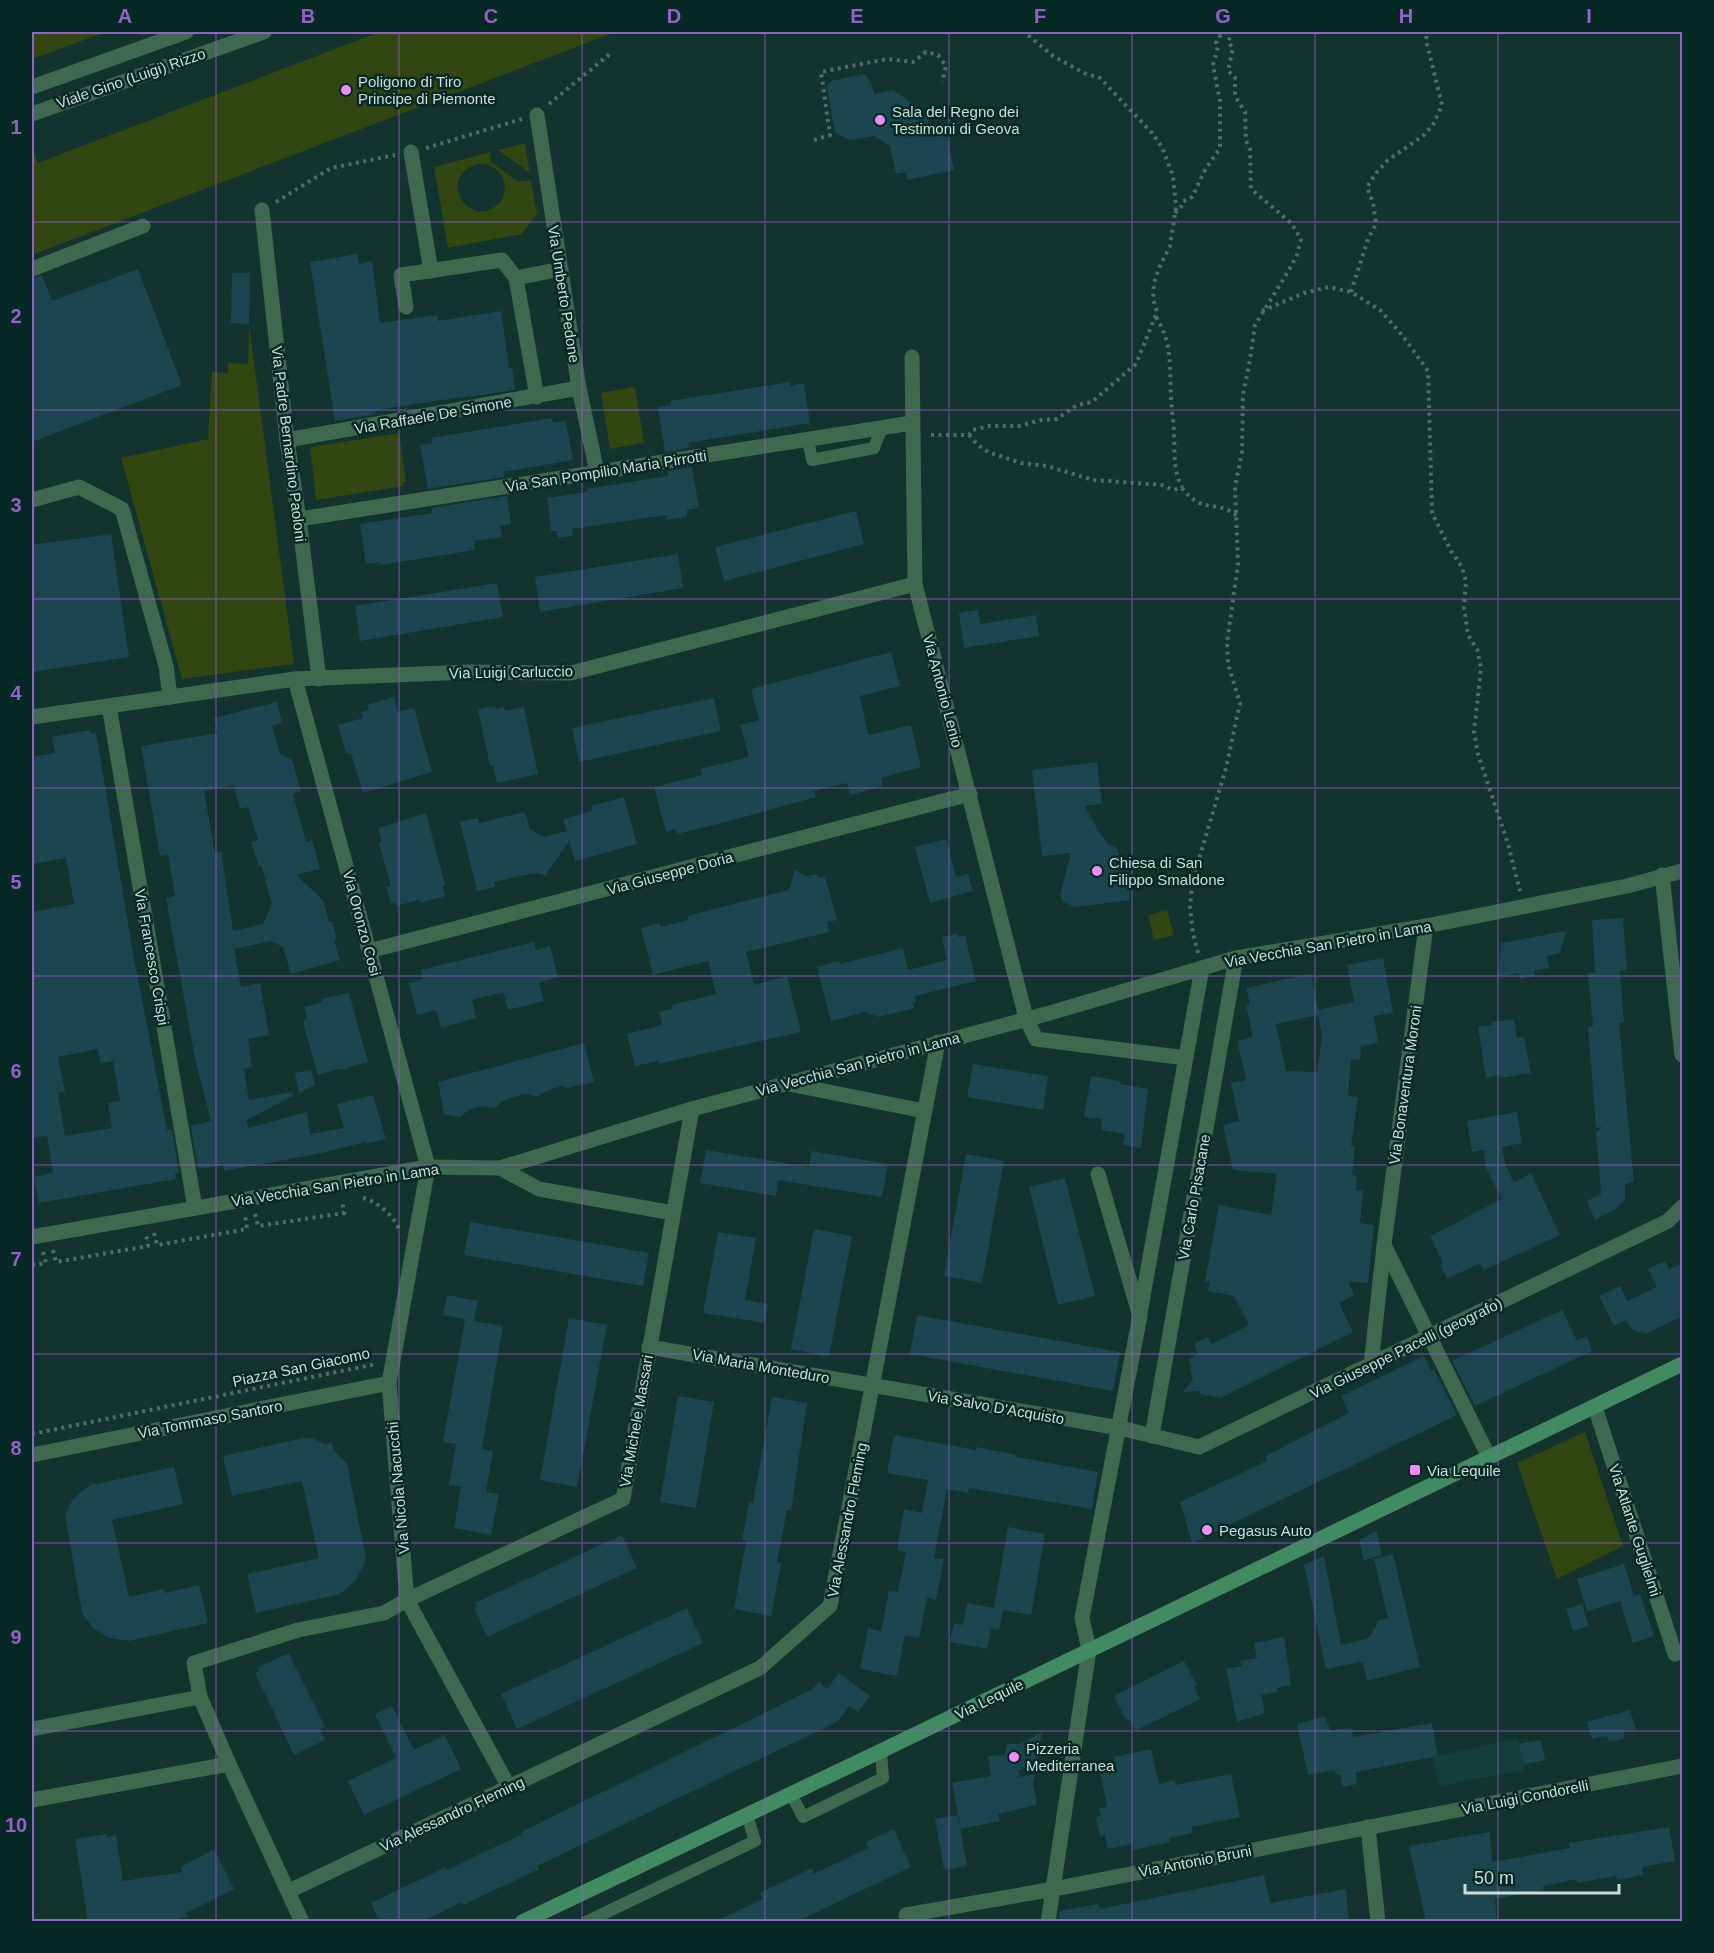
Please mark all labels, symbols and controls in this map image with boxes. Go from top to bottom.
text: A [118,5,132,27]
text: B [301,5,315,27]
text: C [484,5,498,27]
text: D [667,5,681,27]
text: E [850,5,864,27]
text: F [1034,5,1046,27]
text: G [1215,5,1231,27]
text: H [1399,5,1413,27]
text: I [1586,5,1592,27]
street label: Viale Gino (Luigi) Rizzo [54,44,208,112]
place label: Poligono di Tiro Principe di Piemonte [358,73,496,107]
marker: Poligono di Tiro Principe di Piemonte [339,83,353,97]
place label: Sala del Regno dei Testimoni di Geova [892,103,1020,137]
marker: Sala del Regno dei Testimoni di Geova [873,113,887,127]
text: 1 [10,116,22,138]
street label: Via Umberto Pedone [545,224,583,364]
text: 2 [10,305,22,327]
street label: Via Padre Bernardino Paoloni [269,345,309,543]
street label: Via Raffaele De Simone [353,393,513,437]
street label: Via San Pompilio Maria Pirrotti [504,447,708,495]
text: 3 [10,494,22,516]
street label: Via Antonio Lenio [920,633,966,749]
street label: Via Luigi Carluccio [449,662,573,682]
text: 4 [10,682,22,704]
street label: Via Giuseppe Doria [605,848,736,898]
place label: Chiesa di San Filippo Smaldone [1109,854,1225,888]
marker: Chiesa di San Filippo Smaldone [1090,864,1104,878]
street label: Via Oronzo Cosi [340,868,384,978]
text: 5 [10,871,22,893]
street label: Via Francesco Crispi [132,888,172,1026]
street label: Via Vecchia San Pietro in Lama [1223,917,1433,971]
street label: Via Bonaventura Moroni [1385,1004,1425,1166]
street label: Via Vecchia San Pietro in Lama [754,1028,962,1099]
text: 6 [10,1060,22,1082]
street label: Via Carlo Pisacane [1175,1133,1213,1261]
street label: Via Vecchia San Pietro in Lama [230,1160,441,1210]
text: 7 [10,1248,22,1270]
street label: Via Giuseppe Pacelli (geografo) [1307,1294,1505,1402]
street label: Piazza San Giacomo [231,1344,371,1390]
street label: Via Maria Monteduro [691,1346,831,1386]
street label: Via Michele Massari [616,1354,656,1488]
street label: Via Salvo D'Acquisto [926,1387,1066,1427]
street label: Via Tommaso Santoro [136,1397,284,1441]
street label: Via Nicola Nacucchi [384,1421,412,1555]
text: 8 [10,1437,22,1459]
street label: Via Alessandro Fleming [824,1441,870,1599]
place label: Via Lequile [1427,1462,1501,1479]
street label: Via Atlante Guglielmi [1606,1462,1664,1598]
marker: Via Lequile [1408,1463,1422,1477]
place label: Pegasus Auto [1219,1522,1312,1539]
marker: Pegasus Auto [1200,1523,1214,1537]
text: 9 [10,1626,22,1648]
street label: Via Lequile [952,1675,1026,1723]
place label: Pizzeria Mediterranea [1026,1740,1115,1774]
marker: Pizzeria Mediterranea [1007,1750,1021,1764]
street label: Via Alessandro Fleming [377,1773,527,1855]
street label: Via Luigi Condorelli [1460,1776,1590,1818]
text: 10 [5,1814,27,1836]
street label: Via Antonio Bruni [1137,1842,1253,1880]
scale bar [1465,1857,1620,1895]
text: 50 m [1474,1868,1514,1888]

